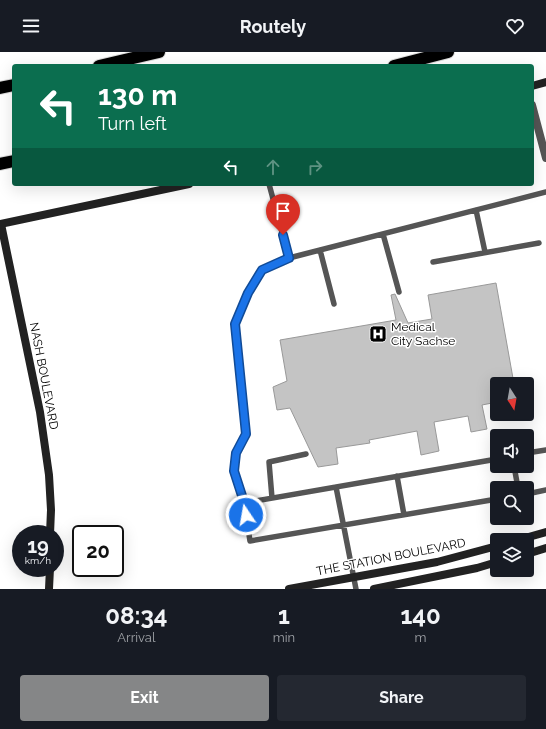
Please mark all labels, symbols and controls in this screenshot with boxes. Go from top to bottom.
icon: menu [20,15,42,37]
icon: heart [504,15,526,37]
text: Routely [240,16,306,37]
text: 130 m [98,79,177,112]
icon: left [32,80,84,132]
text: Turn left [98,113,167,134]
icon: left [220,156,242,178]
icon: ahead [262,156,284,178]
icon: right [304,156,326,178]
pin [266,194,300,235]
icon: arrive [272,200,294,222]
place label: Medical City Sachse [391,320,455,348]
street label: NASH BOULEVARD [27,321,61,431]
hospital icon: Medical City Sachse [368,324,388,344]
north arrow [490,377,534,421]
map controls [490,377,534,577]
button: sound [490,429,534,473]
button: search [490,481,534,525]
position arrow [225,494,267,536]
speed limit sign: 20 [72,525,124,577]
button: layers [490,533,534,577]
text: 19 [27,534,49,558]
street label: THE STATION BOULEVARD [315,536,467,578]
text: km/h [25,555,51,566]
text: 08:34 [105,601,168,630]
text: 1 [278,601,290,630]
text: 140 [400,601,441,630]
text: Arrival [117,630,155,645]
text: min [273,630,295,645]
text: m [415,630,427,645]
button: Exit [20,675,269,721]
button: Share [277,675,526,721]

